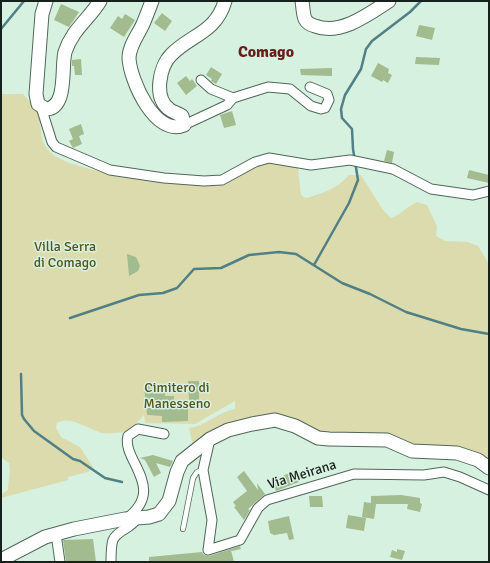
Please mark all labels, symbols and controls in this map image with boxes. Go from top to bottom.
district label: Comago [238,43,294,63]
park label: Villa Serra di Comago [34,239,96,272]
park label: Cimitero di Manesseno [143,380,211,412]
street label: Via Meirana [266,457,338,493]

